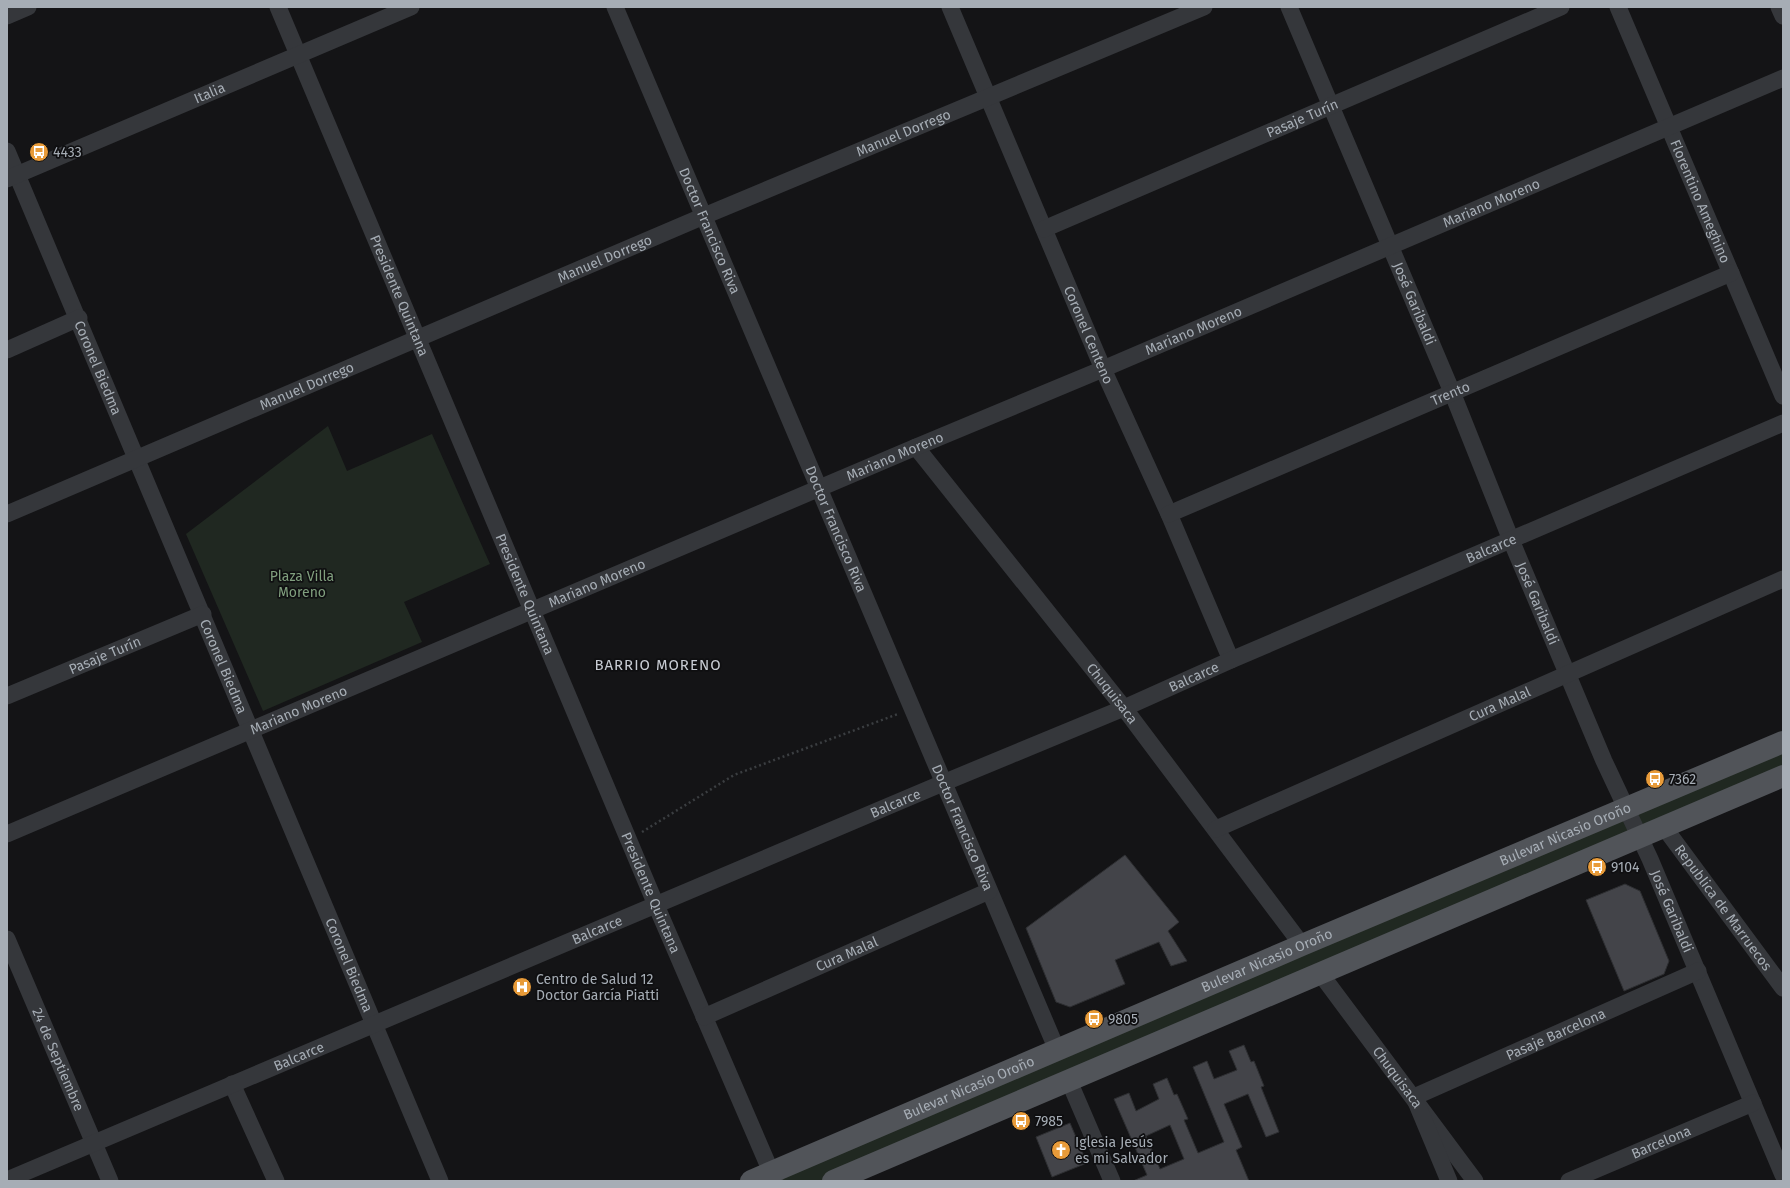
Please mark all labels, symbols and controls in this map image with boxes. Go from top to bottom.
street label: Italia [191,79,228,107]
street label: Pasaje Turín [1264,96,1341,141]
street label: Manuel Dorrego [854,106,953,160]
street label: Florentino Ameghino [1666,137,1734,266]
bus stop icon: 4433 [28,141,50,163]
place label: 4433 [53,144,82,161]
street label: Doctor Francisco Riva [675,165,744,297]
street label: Mariano Moreno [1441,175,1543,231]
street label: Manuel Dorrego [555,231,655,287]
street label: Presidente Quintana [366,233,432,359]
street label: José Garibaldi [1389,260,1439,348]
street label: Coronel Centeno [1060,283,1117,387]
street label: Mariano Moreno [1143,303,1245,359]
street label: Coronel Biedma [70,318,125,418]
street label: Manuel Dorrego [257,359,357,414]
street label: Trento [1428,378,1472,410]
street label: Mariano Moreno [844,428,946,485]
street label: Doctor Francisco Riva [802,464,870,595]
street label: Balcarce [1463,530,1519,567]
street label: Presidente Quintana [492,531,558,657]
street label: Mariano Moreno [546,555,648,612]
street label: José Garibaldi [1512,559,1562,647]
park label: Plaza Villa Moreno [270,568,334,601]
street label: Coronel Biedma [196,617,251,716]
street label: Pasaje Turín [66,633,144,678]
district label: BARRIO MORENO [594,656,722,674]
street label: Balcarce [1166,659,1222,696]
street label: Chuquisaca [1083,660,1141,728]
street label: Mariano Moreno [248,682,350,738]
street label: Cura Malal [1466,683,1534,725]
street label: Doctor Francisco Riva [928,762,996,893]
bus stop icon: 7362 [1644,768,1666,790]
place label: 7362 [1669,771,1696,788]
street label: Balcarce [868,785,923,822]
street label: Bulevar Nicasio Oroño [1497,799,1634,870]
street label: Presidente Quintana [617,830,684,956]
street label: Republica de Marruecos [1671,841,1776,975]
bus stop icon: 9104 [1586,856,1608,878]
place label: 9104 [1611,859,1640,876]
street label: José Garibaldi [1647,867,1696,955]
street label: Balcarce [569,912,625,948]
street label: Coronel Biedma [321,915,376,1015]
street label: Bulevar Nicasio Oroño [1199,925,1335,996]
street label: Cura Malal [813,933,881,976]
place label: Centro de Salud 12 Doctor García Piatti [536,971,659,1004]
hospital icon: Centro de Salud 12 Doctor García Piatti [511,976,533,998]
street label: 24 de Septiembre [28,1005,87,1114]
street label: Pasaje Barcelona [1503,1005,1608,1064]
bus stop icon: 9805 [1083,1008,1105,1030]
place label: 9805 [1108,1011,1138,1028]
street label: Balcarce [271,1038,327,1075]
street label: Chuquisaca [1369,1043,1426,1112]
street label: Bulevar Nicasio Oroño [901,1053,1037,1124]
bus stop icon: 7985 [1010,1110,1032,1132]
place label: 7985 [1035,1113,1063,1130]
street label: Barcelona [1629,1122,1694,1163]
place label: Iglesia Jesús es mi Salvador [1075,1134,1168,1167]
church icon: Iglesia Jesús es mi Salvador [1050,1139,1072,1161]

